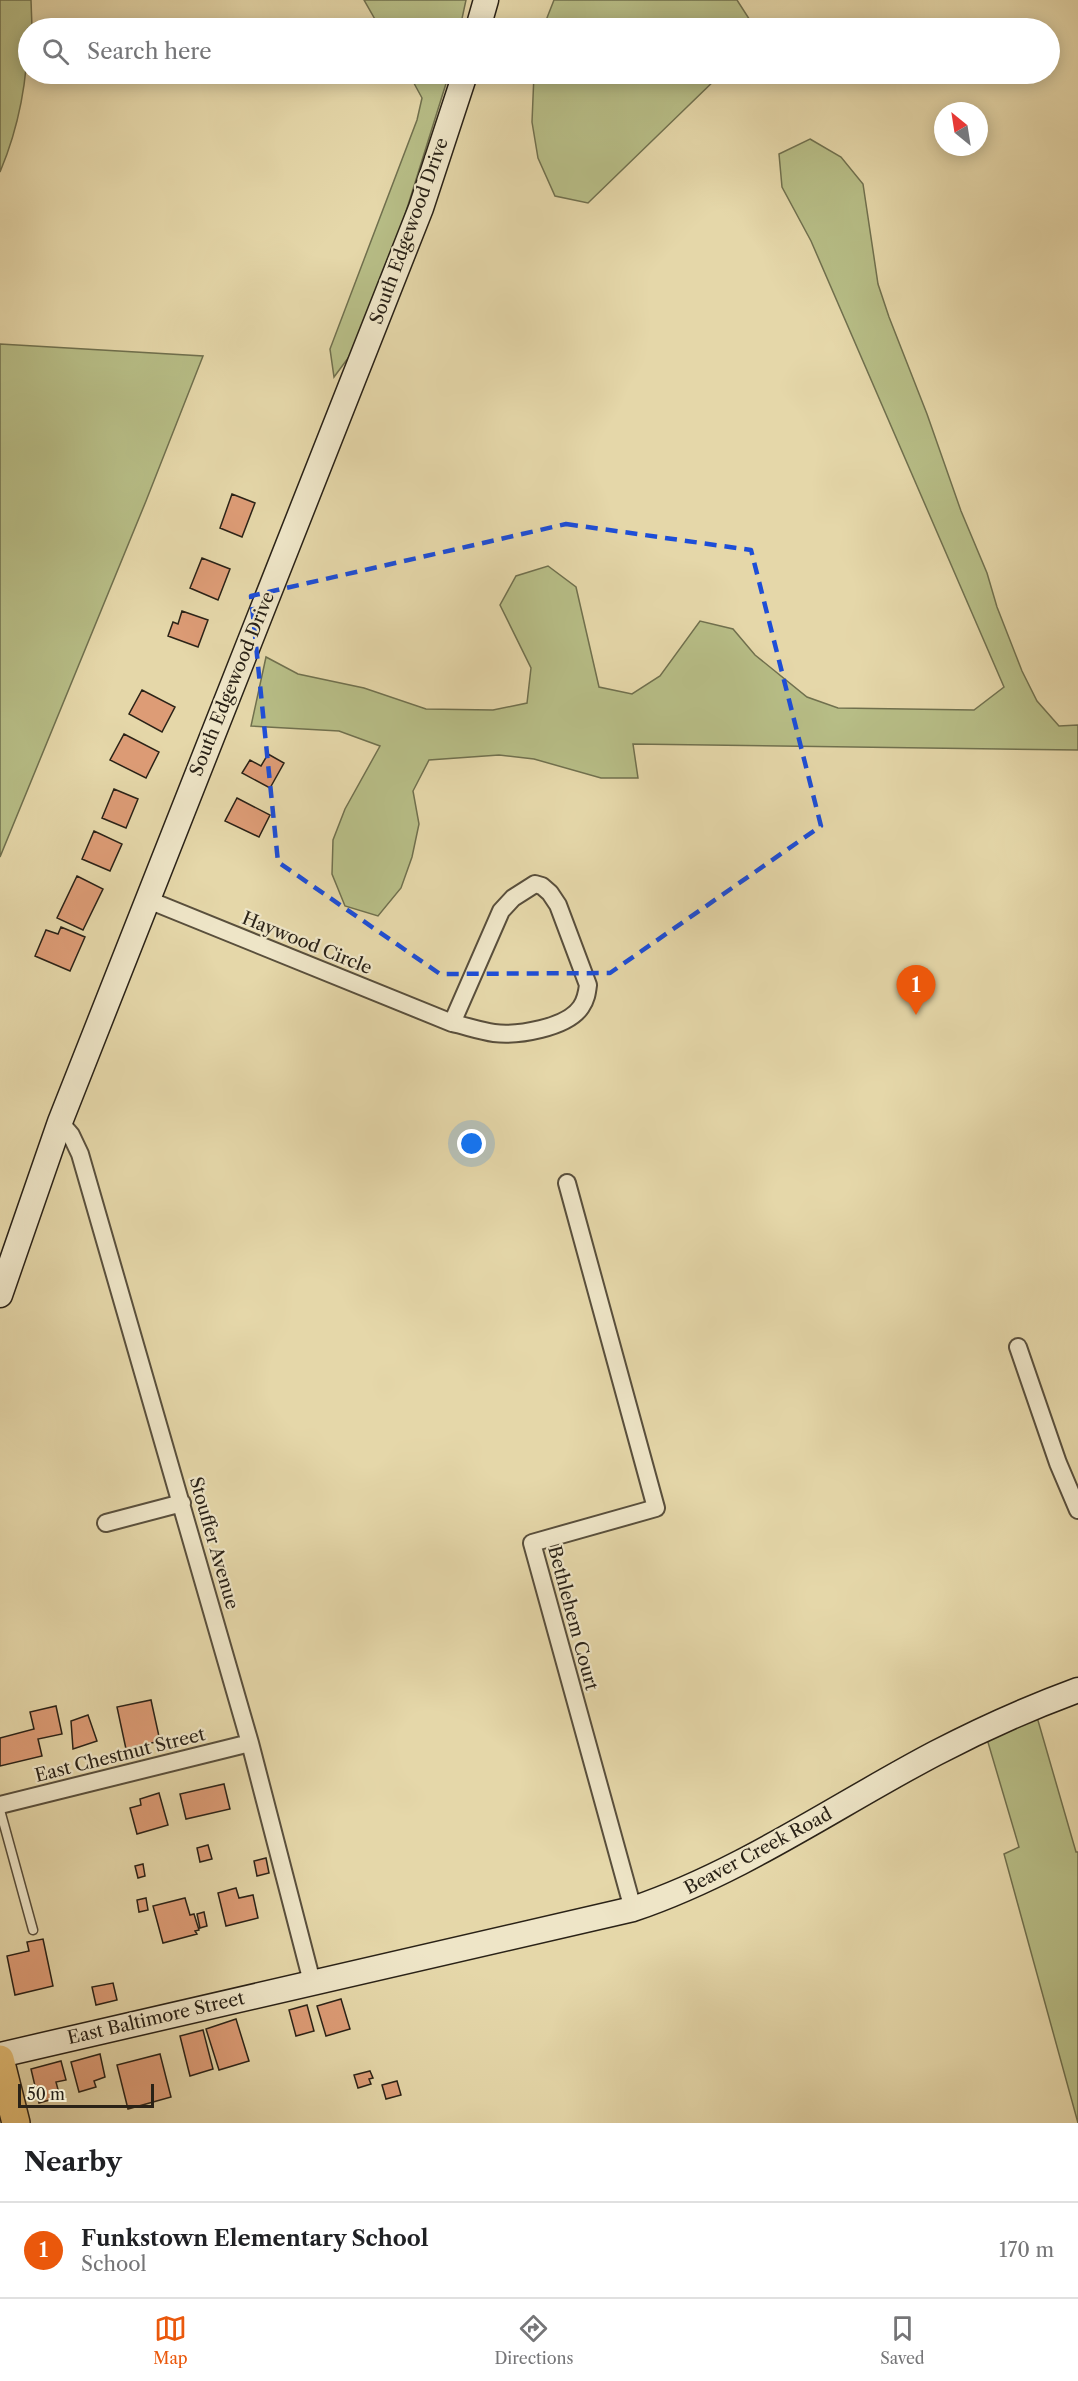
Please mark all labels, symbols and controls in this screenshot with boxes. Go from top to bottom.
search box [18,18,1060,84]
icon: search [39,35,72,68]
text: Search here [87,38,212,65]
north arrow [934,102,988,156]
street label: South Edgewood Drive [365,135,453,327]
street label: South Edgewood Drive [185,589,279,779]
street label: Haywood Circle [239,907,375,979]
pin: 1 [896,966,936,1015]
your location [457,1129,486,1158]
street label: Stouffer Avenue [185,1474,243,1612]
street label: Bethlehem Court [543,1543,603,1693]
street label: East Chestnut Street [33,1723,208,1787]
street label: Beaver Creek Road [681,1803,835,1899]
street label: East Baltimore Street [65,1987,247,2049]
scale bar [18,2081,154,2108]
text: 50 m [27,2084,65,2104]
text: Nearby [24,2146,122,2178]
text: Funkstown Elementary School [81,2225,428,2252]
text: 1 [39,2238,48,2262]
text: 170 m [999,2238,1054,2262]
text: School [81,2252,146,2276]
tab: Map [153,2312,188,2368]
tab: Directions [494,2312,573,2368]
tab: Saved [880,2312,925,2368]

